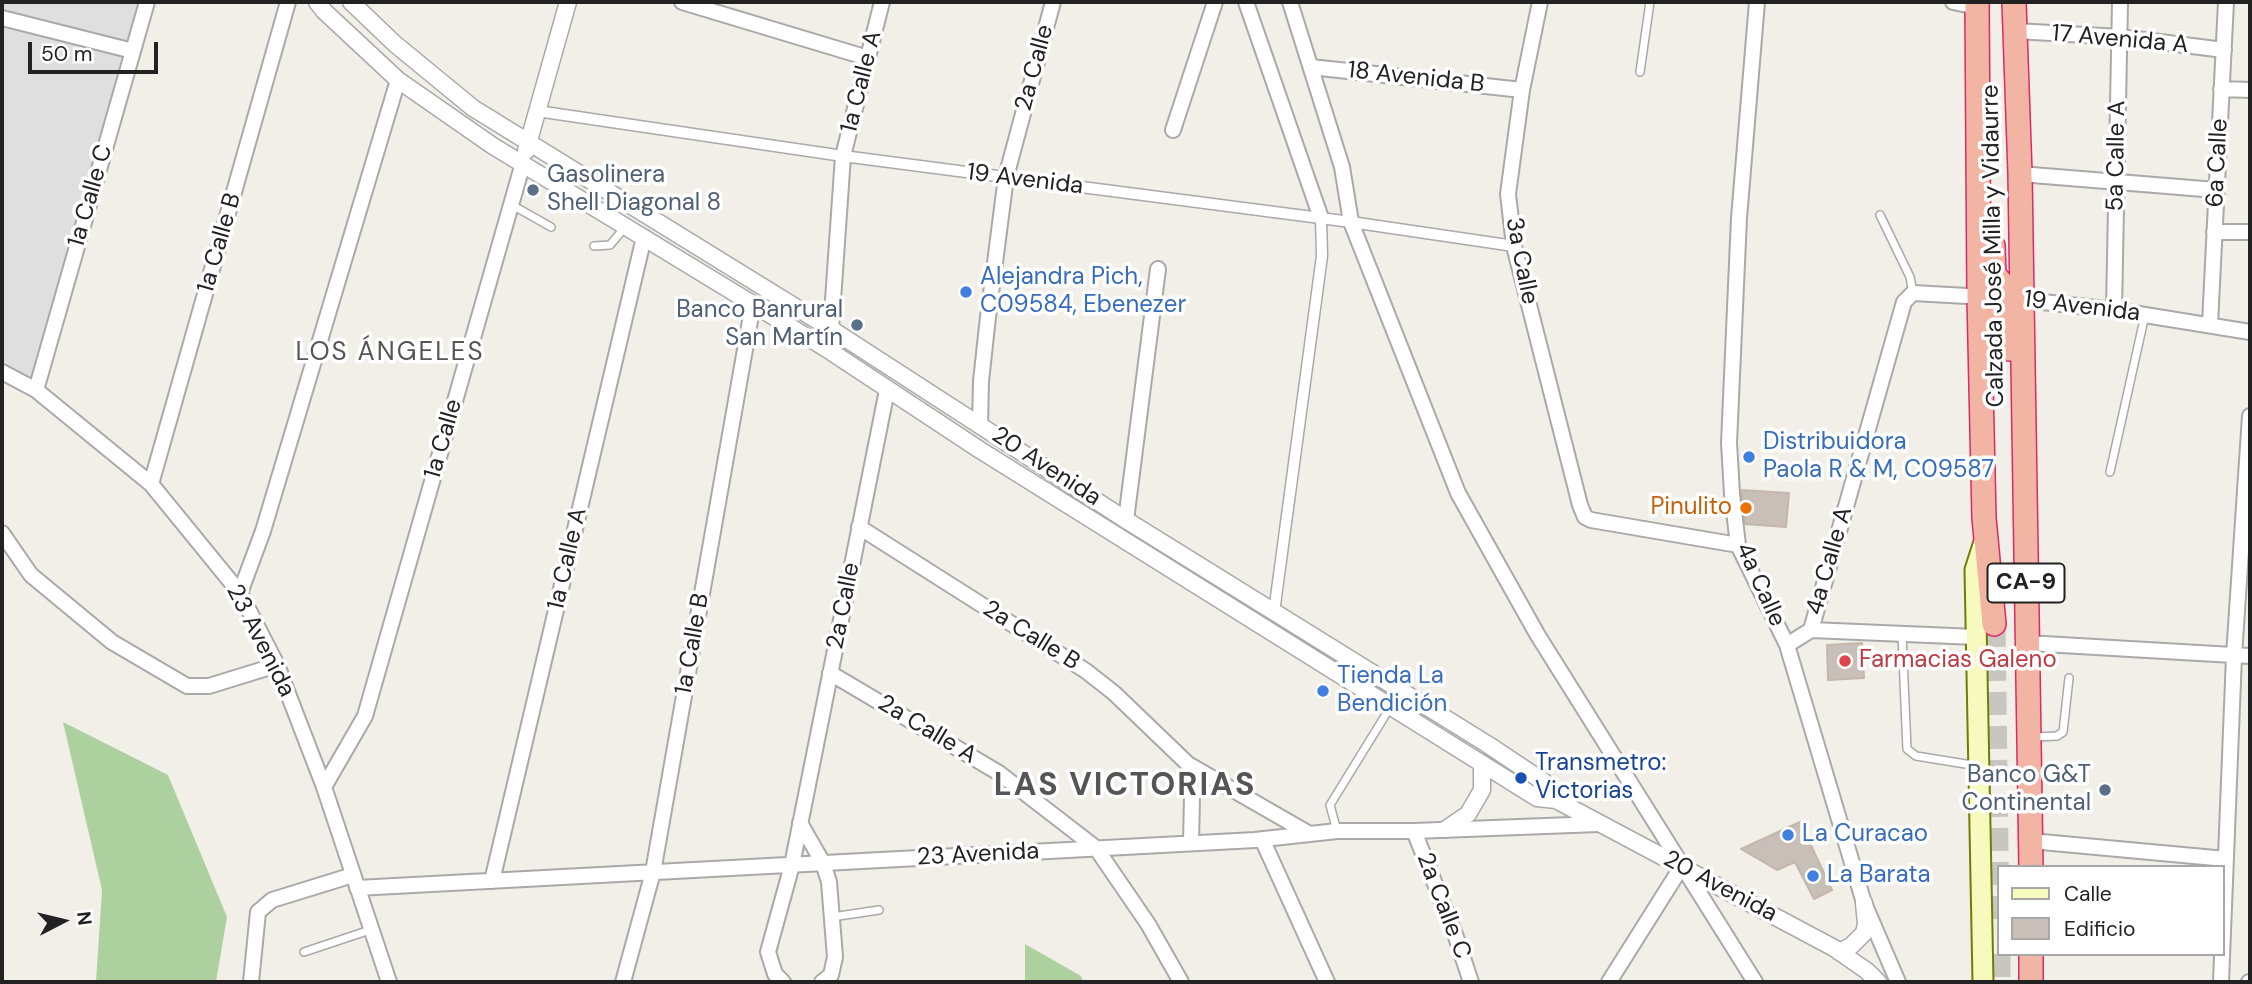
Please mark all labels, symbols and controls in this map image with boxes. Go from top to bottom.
street label: 17 Avenida A [2050,20,2190,60]
street label: 2a Calle [1010,22,1060,114]
scale bar [32,28,161,72]
street label: 1a Calle A [835,28,889,136]
text: 50 m [41,40,92,68]
street label: 18 Avenida B [1346,57,1486,99]
street label: Calzada José Milla y Vidaurre [1977,84,2011,408]
street label: 5a Calle A [2102,100,2132,212]
street label: 6a Calle [2201,118,2235,208]
street label: 1a Calle C [63,142,119,250]
street label: 19 Avenida [965,159,1085,201]
place label: Gasolinera Shell Diagonal 8 [547,162,721,218]
marker: Gasolinera Shell Diagonal 8 [525,182,541,198]
street label: 1a Calle B [192,190,248,296]
street label: 3a Calle [1498,215,1544,307]
place label: Alejandra Pich, C09584, Ebenezer [980,264,1186,320]
marker: Alejandra Pich, C09584, Ebenezer [958,284,974,300]
street label: 19 Avenida [2022,286,2142,328]
place label: Banco Banrural San Martín [676,297,843,353]
marker: Banco Banrural San Martín [849,317,865,333]
district label: LOS ÁNGELES [297,337,483,369]
street label: 1a Calle [419,396,469,482]
street label: 20 Avenida [986,421,1106,513]
place label: Distribuidora Paola R & M, C09587 [1763,429,1994,485]
marker: Distribuidora Paola R & M, C09587 [1741,449,1757,465]
place label: Pinulito [1650,494,1732,522]
marker: Pinulito [1738,500,1754,516]
street label: 4a Calle A [1801,504,1859,618]
street label: 1a Calle A [542,505,594,613]
street label: 4a Calle [1729,539,1791,631]
street label: 2a Calle [821,560,867,652]
road number: CA-9 [1988,564,2064,603]
street label: 23 Avenida [219,580,301,702]
street label: 1a Calle B [670,591,716,697]
street label: 2a Calle B [977,595,1085,677]
place label: Farmacias Galeno [1859,647,2057,675]
marker: Farmacias Galeno [1837,653,1853,669]
place label: Tienda La Bendición [1337,663,1447,719]
marker: Tienda La Bendición [1315,683,1331,699]
street label: 2a Calle A [872,689,982,771]
place label: Transmetro: Victorias [1535,750,1666,806]
place label: Banco G&T Continental [1962,762,2091,818]
district label: LAS VICTORIAS [995,768,1255,806]
marker: Transmetro: Victorias [1513,770,1529,786]
marker: Banco G&T Continental [2097,782,2113,798]
place label: La Curacao [1802,821,1928,849]
marker: La Curacao [1780,827,1796,843]
street label: 23 Avenida [916,837,1040,873]
street label: 20 Avenida [1658,845,1782,929]
street label: 2a Calle C [1410,849,1476,963]
place label: La Barata [1827,862,1931,890]
legend [1996,865,2224,956]
marker: La Barata [1805,868,1821,884]
text: Calle [2064,880,2112,908]
north arrow [28,886,98,956]
text: N [71,910,98,927]
text: Edificio [2064,915,2135,943]

